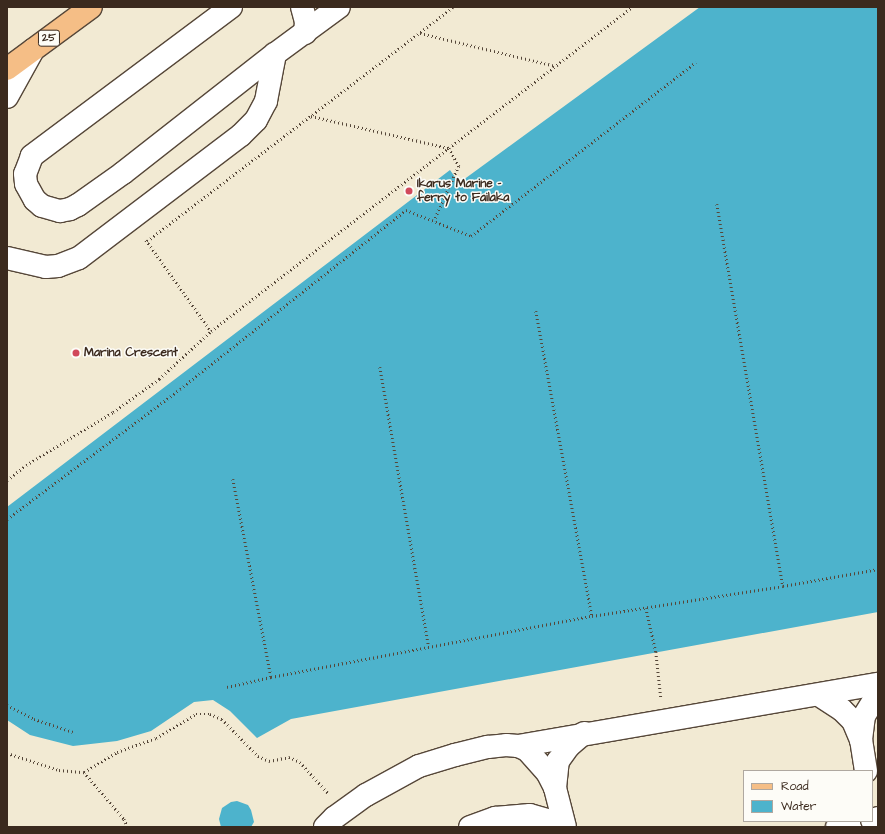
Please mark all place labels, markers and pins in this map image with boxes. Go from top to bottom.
place label: Ikarus Marine - ferry to Failaka [417,177,509,205]
marker: Ikarus Marine - ferry to Failaka [404,186,414,196]
place label: Marina Crescent [84,346,178,360]
marker: Marina Crescent [71,348,81,358]

